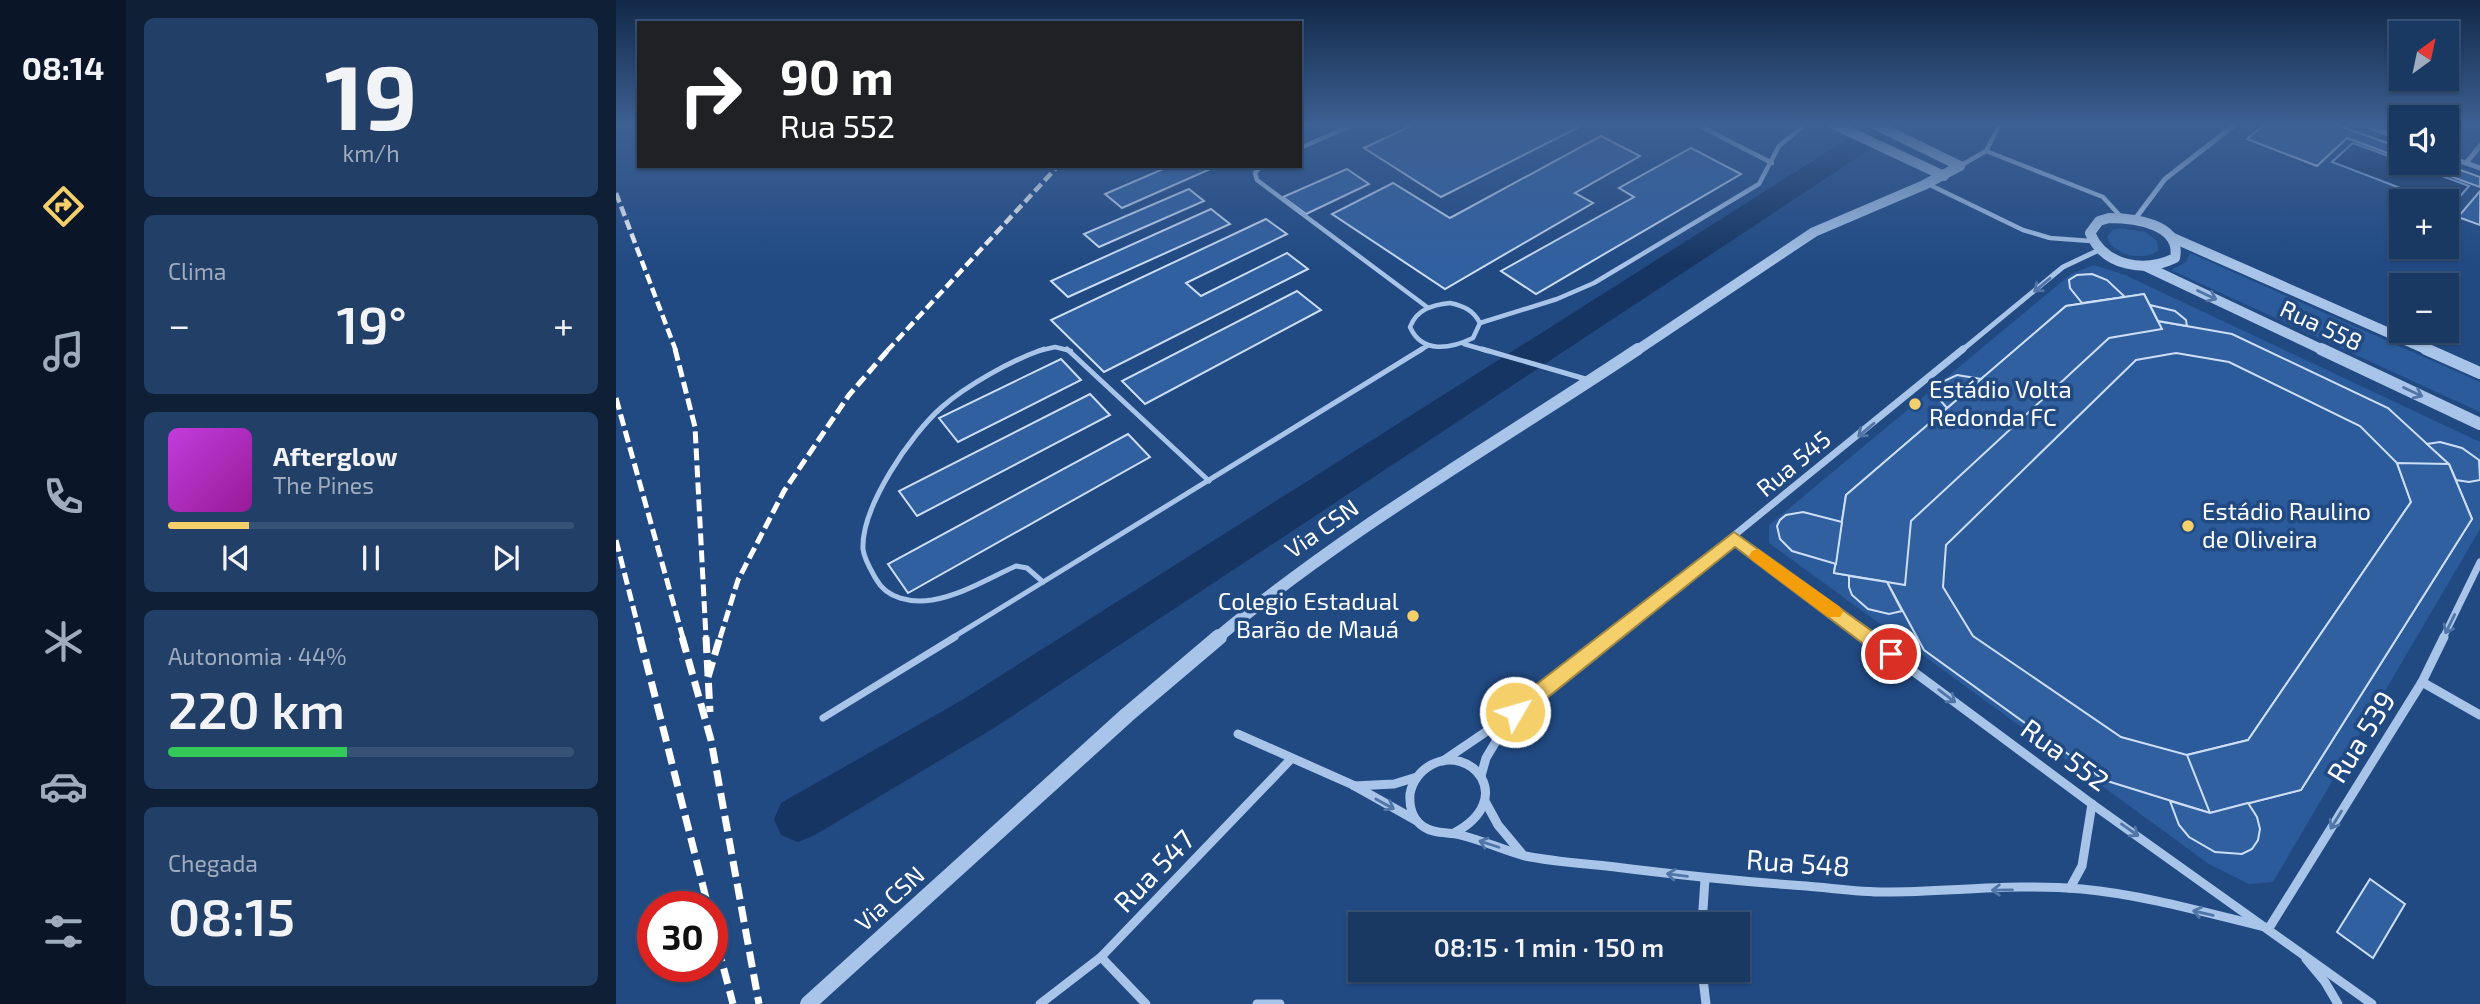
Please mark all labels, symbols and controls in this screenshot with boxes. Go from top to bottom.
north arrow [2389,21,2459,91]
map controls [2389,21,2459,343]
text: 19 [324,39,418,148]
text: 90 m [780,46,894,105]
text: 08:14 [22,48,104,86]
icon: right [665,49,756,140]
button: sound [2389,105,2459,175]
text: Rua 552 [780,106,895,144]
text: km/h [342,139,400,167]
icon: directions [39,182,88,231]
button: + [2389,189,2459,259]
text: Clima [168,257,226,285]
button: − [2389,273,2459,343]
one-way arrow [2033,277,2051,293]
one-way arrow [2196,289,2217,302]
text: 19° [336,292,407,354]
street label: Rua 558 [2276,293,2367,356]
text: − [168,301,190,347]
text: + [553,301,574,347]
icon: music [39,327,88,376]
place label: Estádio Volta Redonda FC [1929,374,2072,431]
one-way arrow [2402,386,2423,399]
marker: Estádio Volta Redonda FC [1907,396,1923,412]
one-way arrow [1858,422,1876,437]
street label: Rua 545 [1750,424,1836,502]
text: Afterglow [273,440,398,471]
text: The Pines [273,471,374,499]
icon: phone [39,472,88,521]
street label: Via CSN [1279,492,1364,564]
place label: Estádio Raulino de Oliveira [2202,496,2371,553]
marker: Estádio Raulino de Oliveira [2180,518,2196,534]
icon: previous [217,539,255,577]
icon: pause [352,539,390,577]
icon: next [487,539,525,577]
place label: Colegio Estadual Barão de Mauá [1218,586,1399,643]
marker: Colegio Estadual Barão de Mauá [1405,608,1421,624]
one-way arrow [2443,613,2457,634]
icon: climate [39,617,88,666]
pin [1861,624,1921,684]
icon: arrive [1872,635,1910,673]
text: Autonomia · 44% [168,642,347,670]
position arrow [1478,675,1552,749]
text: 220 km [168,677,345,739]
street label: Rua 539 [2319,684,2401,789]
one-way arrow [1937,688,1956,703]
street label: Rua 552 [2015,711,2116,798]
icon: car [39,762,88,811]
one-way arrow [1374,798,1395,811]
one-way arrow [2329,810,2343,830]
street label: Rua 547 [1106,822,1201,919]
one-way arrow [2120,823,2139,837]
one-way arrow [1478,837,1500,849]
street label: Rua 548 [1745,841,1851,883]
text: Chegada [168,849,258,877]
street label: Via CSN [848,859,930,936]
one-way arrow [1667,869,1689,882]
one-way arrow [1991,883,2014,896]
text: 08:15 [168,884,295,946]
speed limit sign: 30 [637,891,728,982]
one-way arrow [2192,906,2215,919]
icon: filters [39,907,88,956]
text: 08:15 · 1 min · 150 m [1434,931,1664,962]

